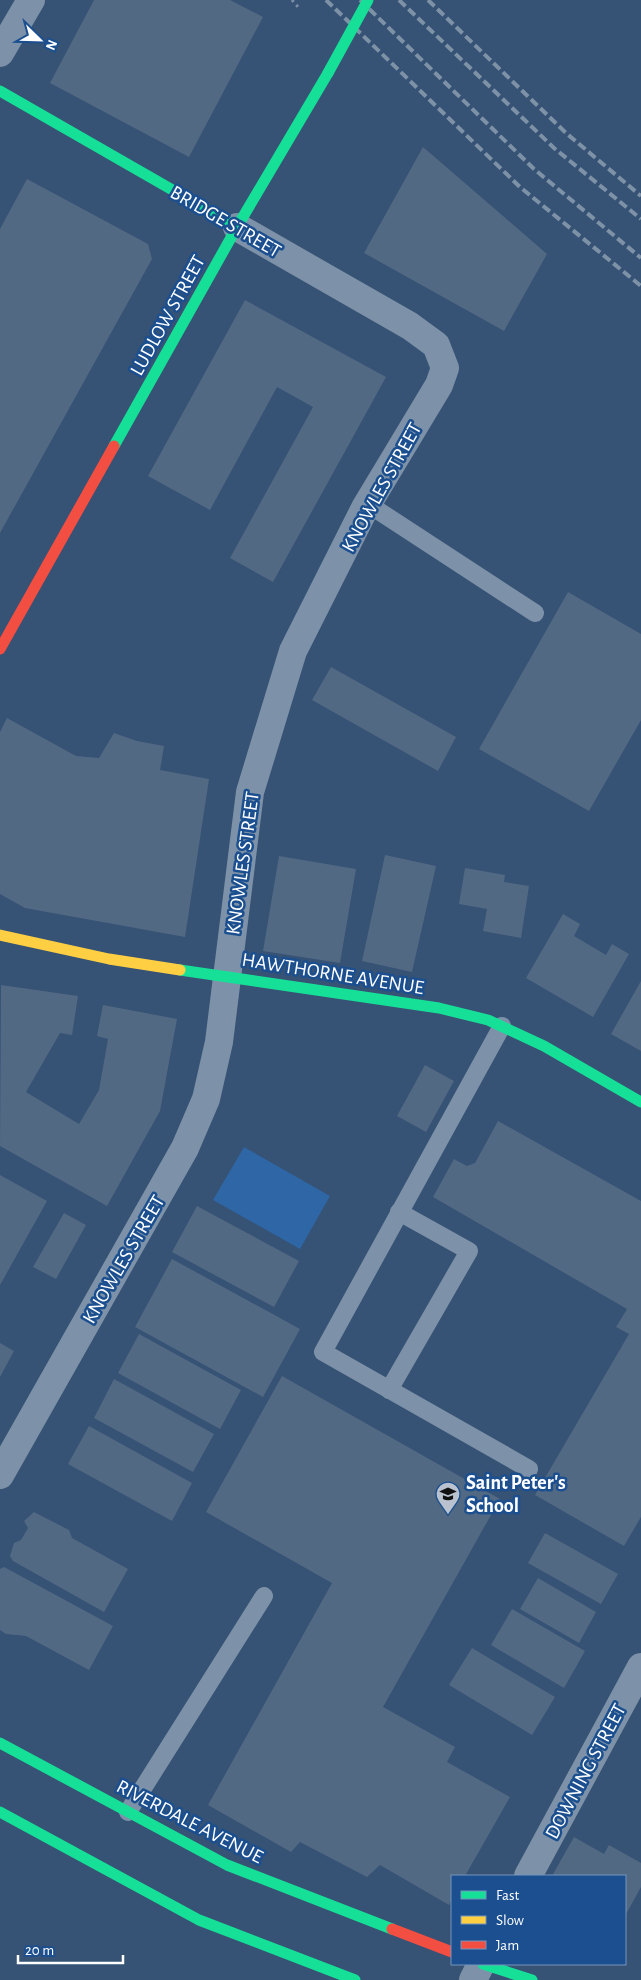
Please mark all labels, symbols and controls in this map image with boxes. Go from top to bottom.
north arrow [15,15,65,65]
text: N [43,37,59,52]
street label: BRIDGE STREET [167,182,284,262]
street label: LUDLOW STREET [127,252,209,379]
street label: KNOWLES STREET [338,419,426,555]
street label: KNOWLES STREET [223,790,263,936]
street label: HAWTHORNE AVENUE [240,950,426,998]
street label: KNOWLES STREET [79,1192,169,1327]
place label: Saint Peter's School [466,1473,566,1516]
school or university icon: Saint Peter's School [435,1481,461,1515]
street label: DOWNING STREET [542,1700,630,1842]
street label: RIVERDALE AVENUE [113,1776,266,1868]
legend [451,1875,626,1965]
text: Fast [496,1888,520,1903]
text: Slow [496,1913,524,1928]
scale bar [18,1932,122,1964]
text: Jam [496,1938,519,1953]
text: 20 m [25,1943,54,1958]

